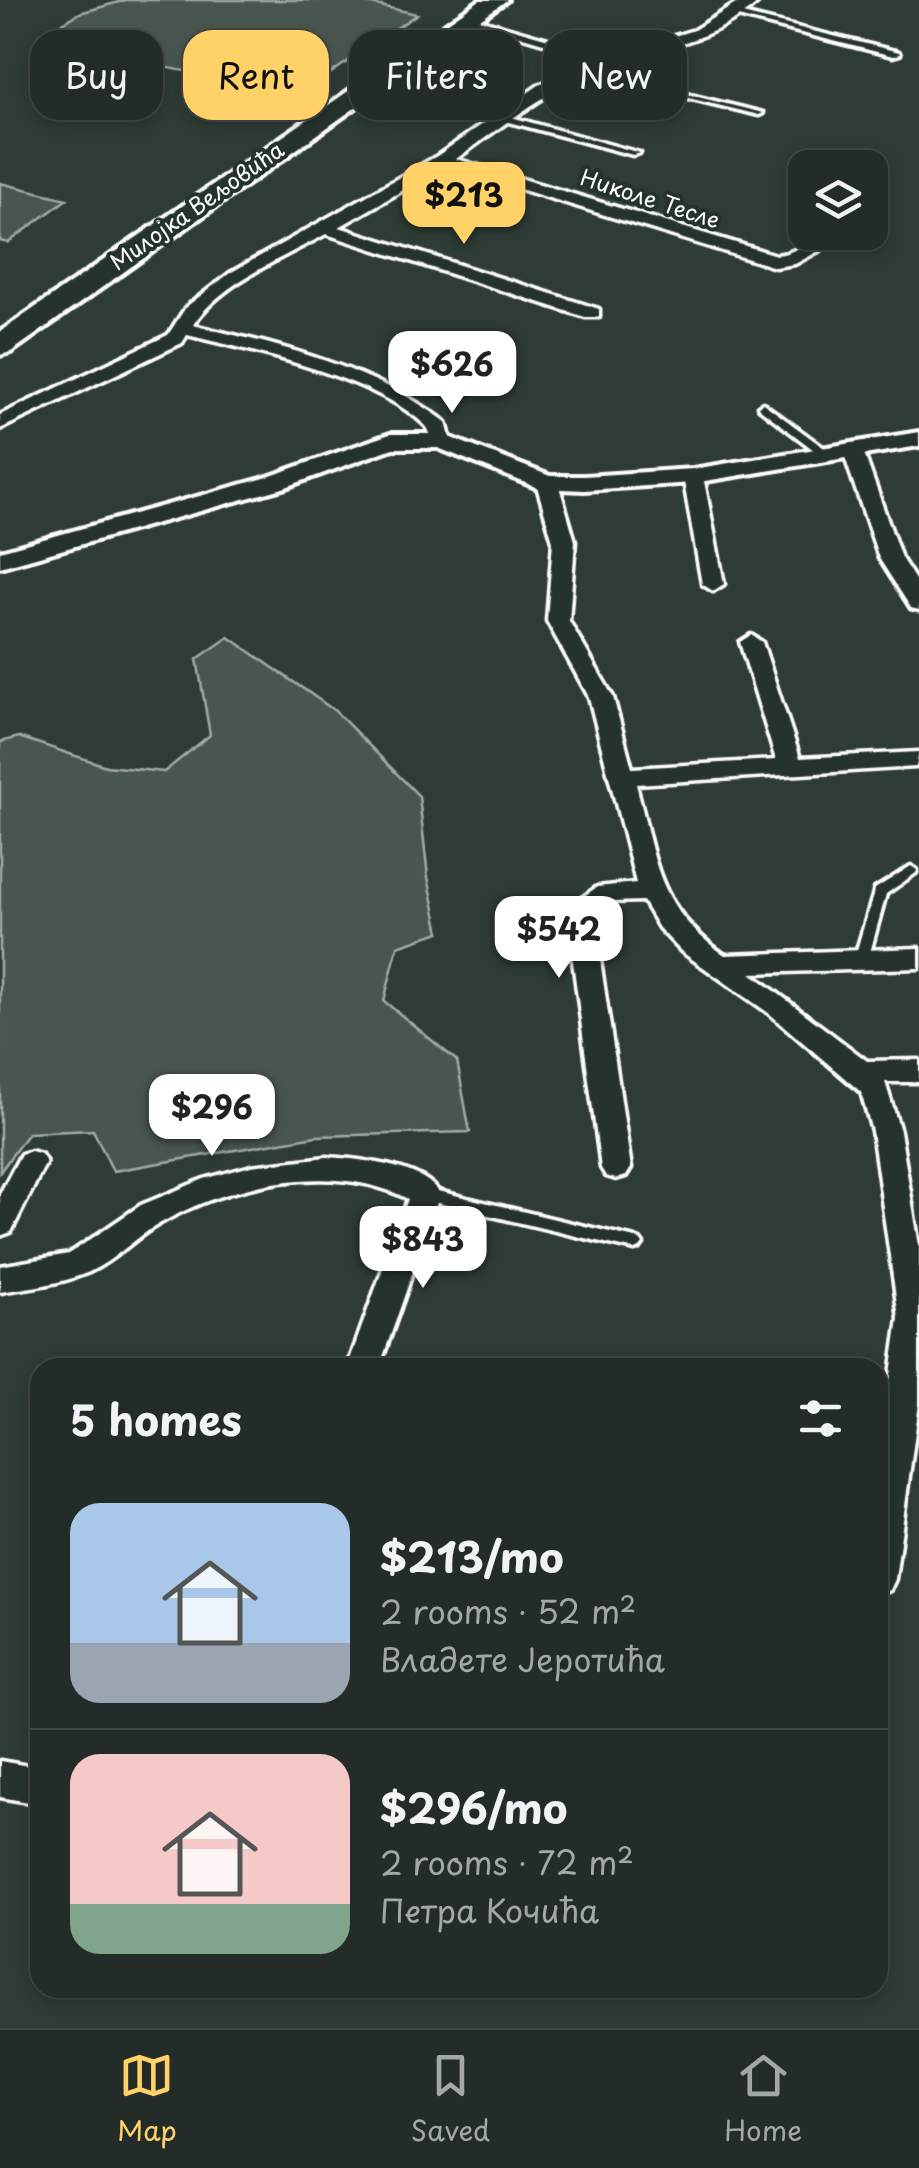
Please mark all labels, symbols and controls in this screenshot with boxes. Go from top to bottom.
chip: Buy [30,30,163,120]
chip: Rent [183,30,329,120]
chip: Filters [349,30,523,120]
chip: New [543,30,687,120]
street label: Милојка Вељовића [102,132,290,277]
map controls [788,150,888,250]
button: layers [788,150,888,250]
street label: Николе Тесле [577,160,724,236]
pin: $213 [405,162,523,247]
text: $213 [424,170,504,218]
pin: $626 [393,331,511,416]
text: $626 [410,339,494,387]
pin: $542 [500,896,618,981]
text: $542 [517,904,601,952]
pin: $296 [153,1074,271,1159]
text: $296 [171,1082,253,1130]
pin: $843 [364,1206,482,1291]
text: $843 [382,1214,464,1262]
text: 5 homes [70,1387,242,1450]
icon: filters [793,1391,848,1446]
text: $213/mo [380,1524,564,1587]
icon: home [150,1543,270,1663]
text: 2 rooms · 52 m² [380,1587,636,1635]
text: Владете Јеротића [380,1635,665,1683]
text: $296/mo [380,1775,567,1838]
icon: home [150,1794,270,1914]
text: 2 rooms · 72 m² [380,1838,634,1886]
text: Петра Кочића [380,1886,599,1934]
tab: Map [117,2048,177,2151]
tab: Saved [411,2048,490,2151]
tab: Home [724,2048,802,2151]

